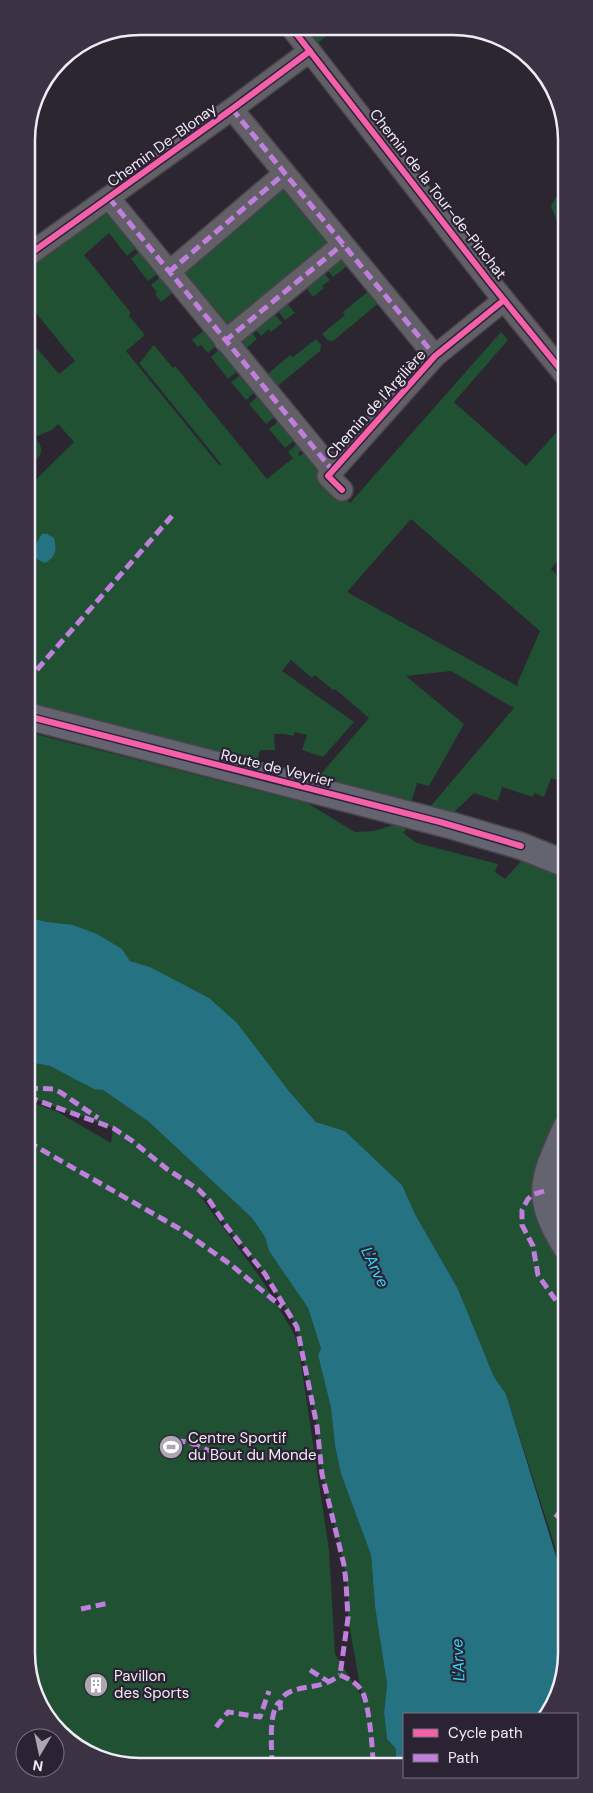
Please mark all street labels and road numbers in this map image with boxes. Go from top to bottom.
street label: Chemin De-Blonay [103,98,221,191]
street label: Chemin de la Tour-de-Pinchat [365,105,511,283]
street label: Chemin de l'Argilière [321,345,431,463]
street label: Route de Veyrier [219,744,336,792]

